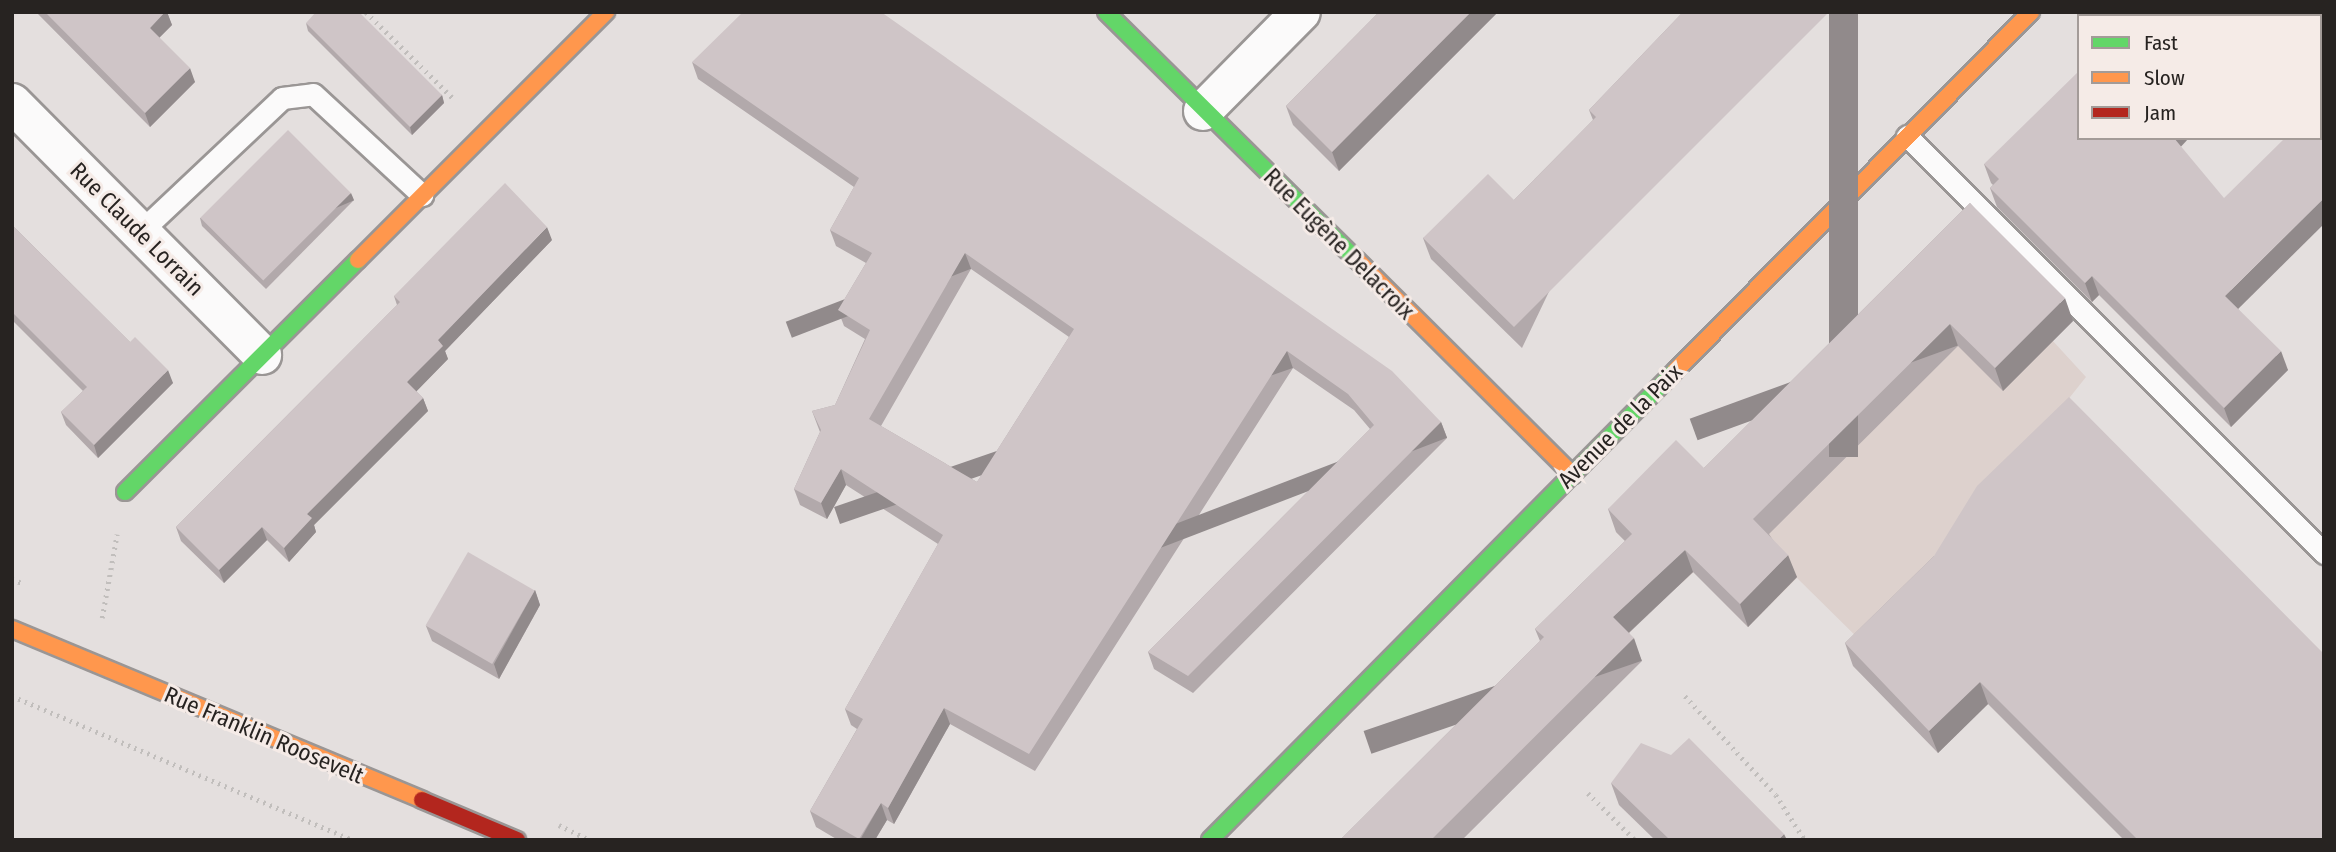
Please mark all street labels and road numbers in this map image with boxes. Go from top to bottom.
street label: Rue Claude Lorrain [65,157,209,301]
street label: Rue Eugène Delacroix [1258,163,1420,325]
street label: Avenue de la Paix [1552,358,1688,494]
street label: Rue Franklin Roosevelt [160,680,368,790]

